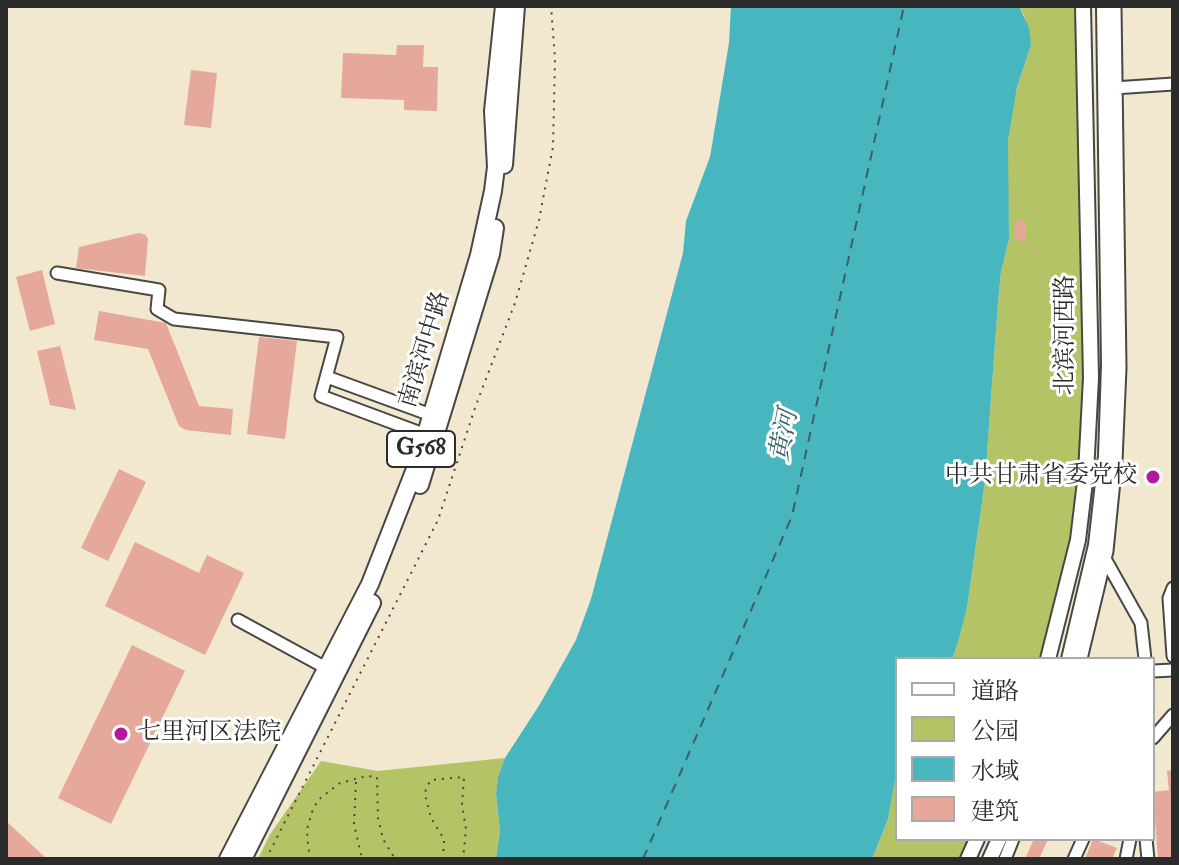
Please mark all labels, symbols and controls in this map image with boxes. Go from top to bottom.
street label: 北滨河西路 [1053,275,1081,395]
street label: 南滨河中路 [395,288,457,412]
water label: 黄河 [766,408,806,464]
road number: G568 [387,431,455,467]
place label: 中共甘肃省委党校 [945,463,1137,491]
marker: 中共甘肃省委党校 [1144,468,1162,486]
legend [895,657,1155,841]
text: 道路 [971,676,1019,707]
text: 公园 [971,716,1019,747]
place label: 七里河区法院 [137,720,281,748]
marker: 七里河区法院 [112,725,130,743]
text: 水域 [971,756,1019,787]
text: 建筑 [971,796,1019,827]

